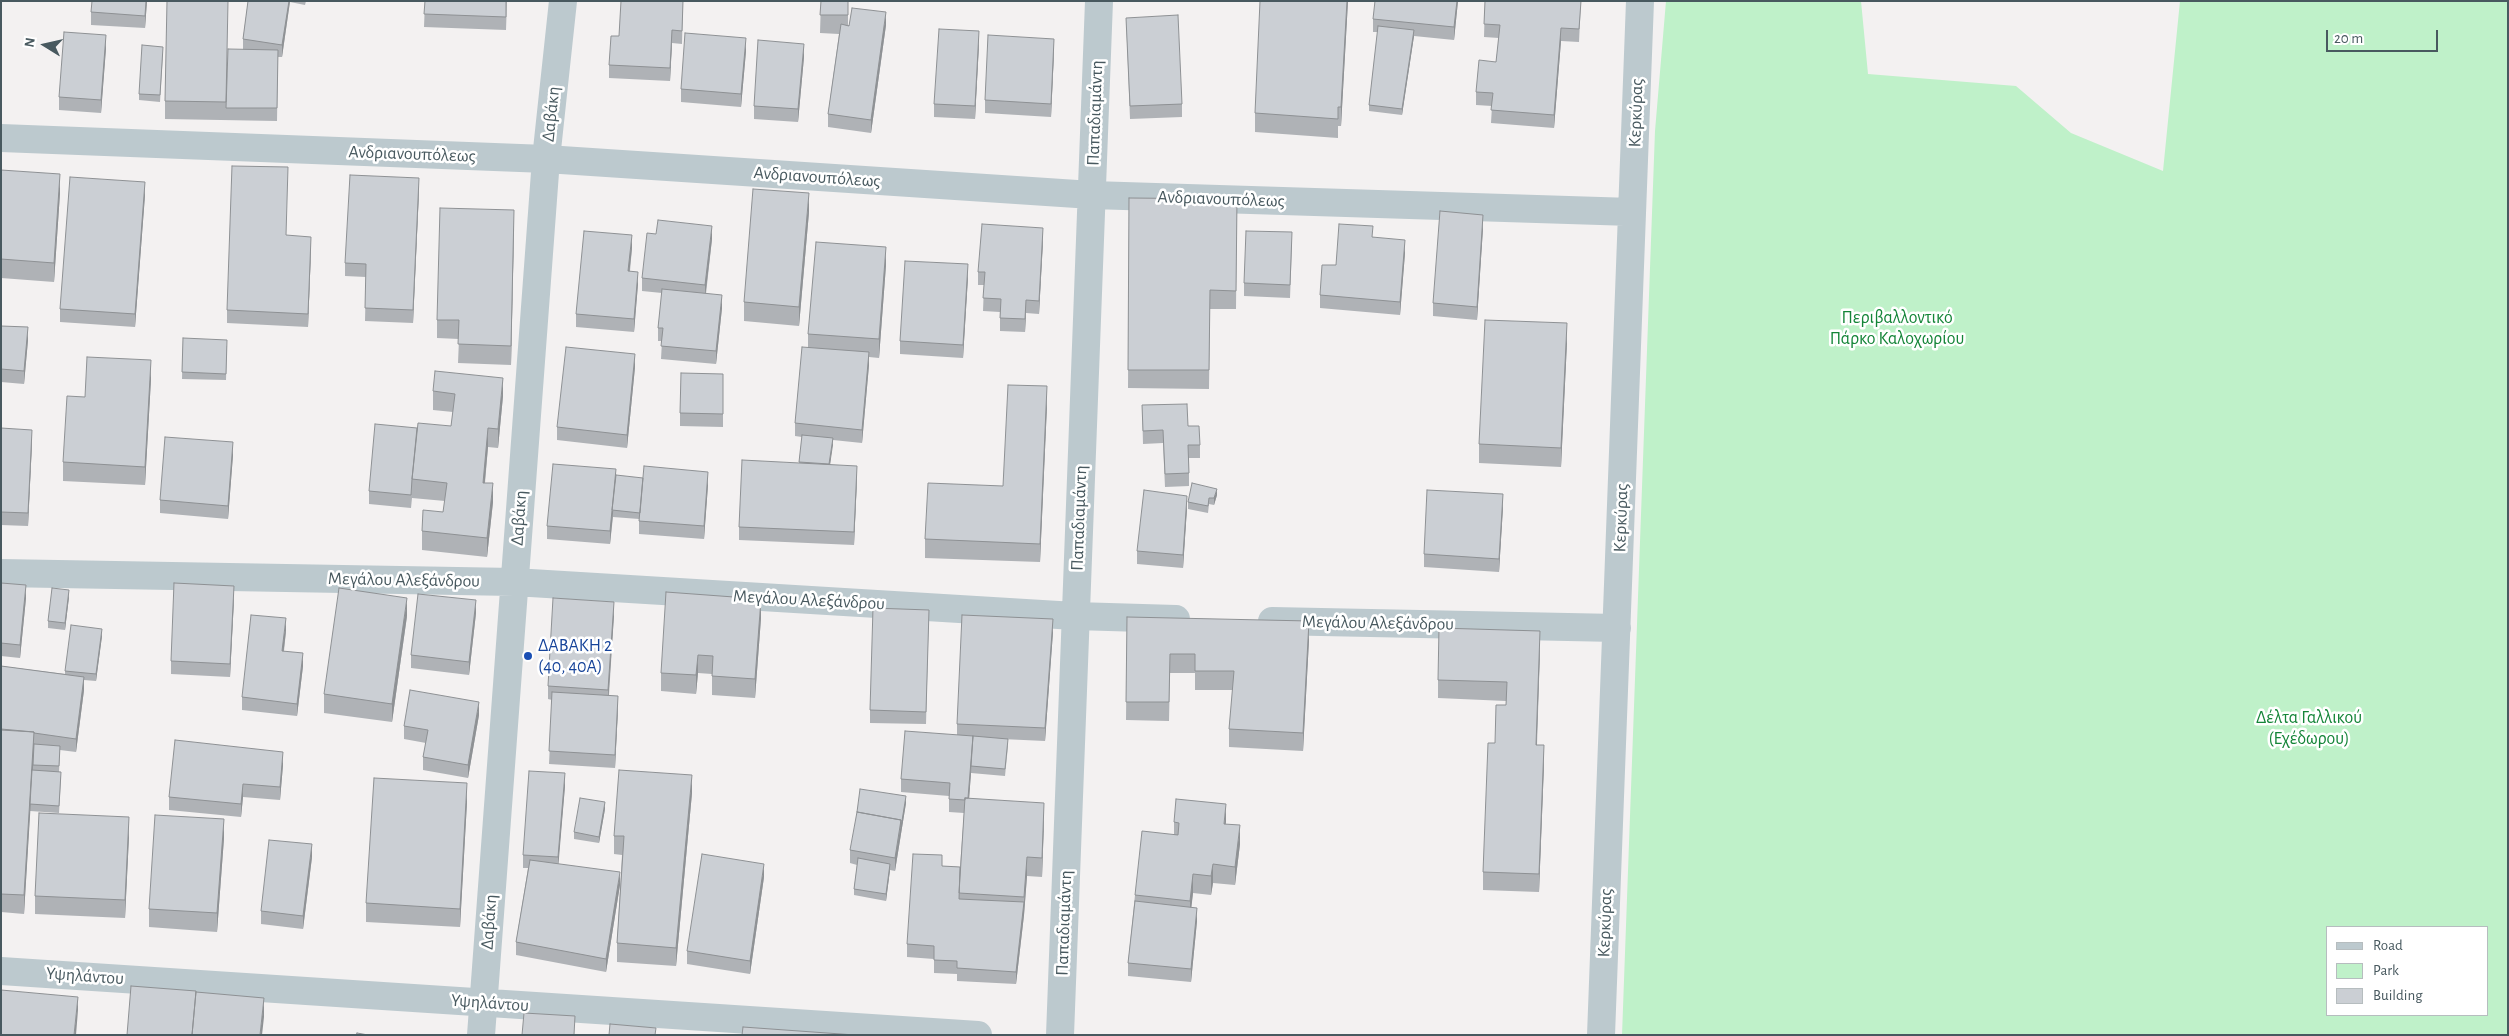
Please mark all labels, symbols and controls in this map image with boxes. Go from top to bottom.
north arrow [20,20,70,70]
scale bar [2329,20,2442,52]
text: 20 m [2334,31,2363,46]
text: N [22,36,38,48]
street label: Παπαδιαμάντη [1082,60,1108,166]
street label: Κερκύρας [1624,78,1648,148]
street label: Δαβάκη [537,85,565,143]
street label: Ανδριανουπόλεως [348,141,476,167]
street label: Ανδριανουπόλεως [753,162,881,192]
street label: Ανδριανουπόλεως [1157,186,1285,212]
park label: Περιβαλλοντικό Πάρκο Καλοχωρίου [1830,307,1964,350]
street label: Παπαδιαμάντη [1066,465,1092,571]
street label: Κερκύρας [1609,483,1633,553]
street label: Δαβάκη [506,490,532,546]
street label: Μεγάλου Αλεξάνδρου [328,568,480,592]
street label: Μεγάλου Αλεξάνδρου [732,585,886,615]
street label: Μεγάλου Αλεξάνδρου [1302,611,1454,635]
place label: ΔΑΒΑΚΗ 2 (40, 40Α) [538,635,612,678]
marker: ΔΑΒΑΚΗ 2 (40, 40Α) [522,650,534,662]
park label: Δέλτα Γαλλικού (Εχέδωρου) [2256,707,2362,750]
street label: Παπαδιαμάντη [1051,870,1077,976]
street label: Κερκύρας [1593,888,1617,958]
street label: Δαβάκη [476,894,502,950]
legend [2326,926,2489,1016]
text: Road [2373,938,2403,953]
street label: Υψηλάντου [45,963,125,989]
text: Park [2373,963,2399,978]
text: Building [2373,988,2423,1003]
street label: Υψηλάντου [450,990,530,1016]

